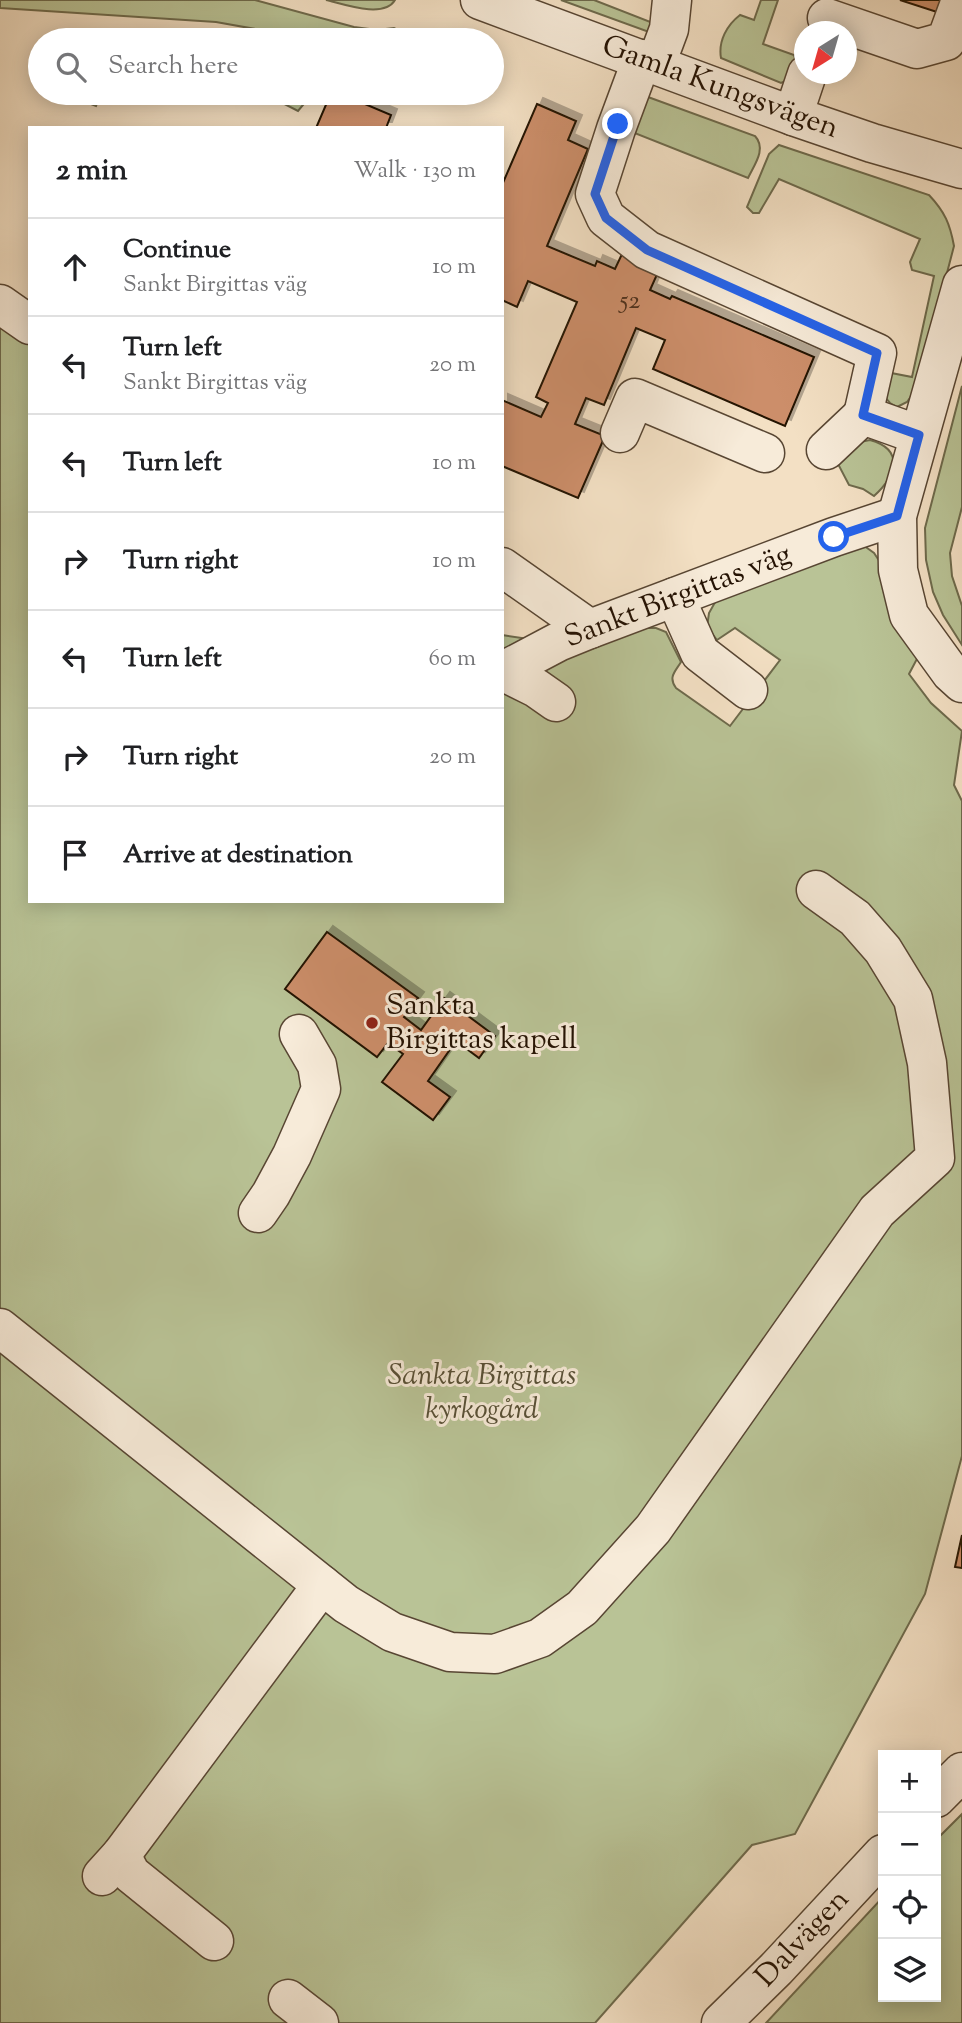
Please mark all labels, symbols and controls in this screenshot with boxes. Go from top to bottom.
north arrow [794,21,857,84]
street label: Gamla Kungsvägen [596,25,845,151]
search box [28,28,504,105]
icon: search [52,48,90,86]
text: Search here [108,48,238,85]
route end [602,108,633,139]
text: 2 min [56,150,128,193]
text: Walk · 130 m [353,155,476,188]
text: Continue [123,232,231,269]
icon: ahead [56,248,94,286]
text: 10 m [432,251,476,284]
text: Sankt Birgittas väg [123,269,307,302]
house number: 52 [617,283,641,320]
text: Turn left [123,330,222,367]
icon: left [56,346,94,384]
text: 20 m [429,349,476,382]
text: Sankt Birgittas väg [123,367,307,400]
icon: left [56,444,94,482]
text: Turn left [123,445,222,482]
text: 10 m [432,447,476,480]
route start [818,521,849,552]
street label: Sankt Birgittas väg [558,534,798,660]
icon: right [56,542,94,580]
text: Turn right [123,543,238,580]
text: 10 m [432,545,476,578]
icon: left [56,640,94,678]
text: Turn left [123,641,222,678]
text: 60 m [428,643,476,676]
icon: right [56,738,94,776]
text: Turn right [123,739,238,776]
text: 20 m [429,741,476,774]
icon: arrive [56,836,94,874]
text: Arrive at destination [123,837,353,874]
place label: Sankta Birgittas kapell [386,985,577,1062]
marker: Sankta Birgittas kapell [364,1015,380,1031]
park label: Sankta Birgittas kyrkogård [388,1355,576,1432]
map controls [878,1750,941,2002]
button: + [878,1750,941,1813]
button: − [878,1813,941,1876]
button: locate [878,1876,941,1939]
street label: Dalvägen [746,1880,860,1998]
button: layers [878,1939,941,2002]

